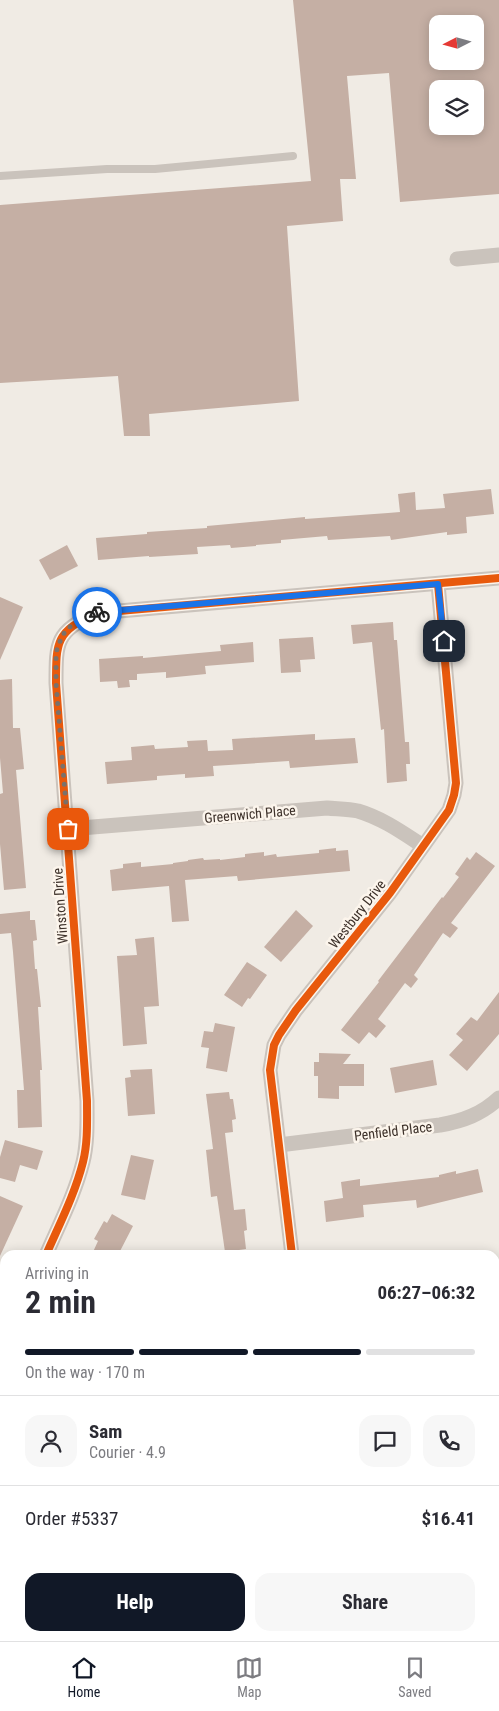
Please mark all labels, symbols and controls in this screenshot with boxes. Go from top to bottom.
north arrow [429,15,484,70]
map controls [429,15,484,135]
button: layers [429,80,484,135]
courier [72,587,122,637]
icon: bike [83,598,111,626]
pin [423,620,465,662]
icon: home [430,627,458,655]
street label: Greenwich Place [204,802,297,826]
pin [47,808,89,850]
icon: bag [54,815,82,843]
street label: Winston Drive [49,867,71,944]
street label: Westbury Drive [325,876,389,951]
street label: Penfield Place [353,1118,433,1144]
text: Arriving in [25,1264,89,1283]
text: 06:27–06:32 [377,1281,475,1304]
text: 2 min [25,1283,96,1321]
text: On the way · 170 m [25,1363,145,1382]
button: person [25,1415,77,1467]
button: chat [359,1415,411,1467]
button: phone [423,1415,475,1467]
text: Sam [89,1420,122,1443]
text: Courier · 4.9 [89,1443,166,1462]
text: Order #5337 [25,1507,118,1530]
text: $16.41 [421,1507,475,1530]
button: Help [25,1573,245,1631]
button: Share [255,1573,475,1631]
tab: Home [67,1654,100,1700]
tab: Map [235,1654,263,1700]
tab: Saved [398,1654,432,1700]

